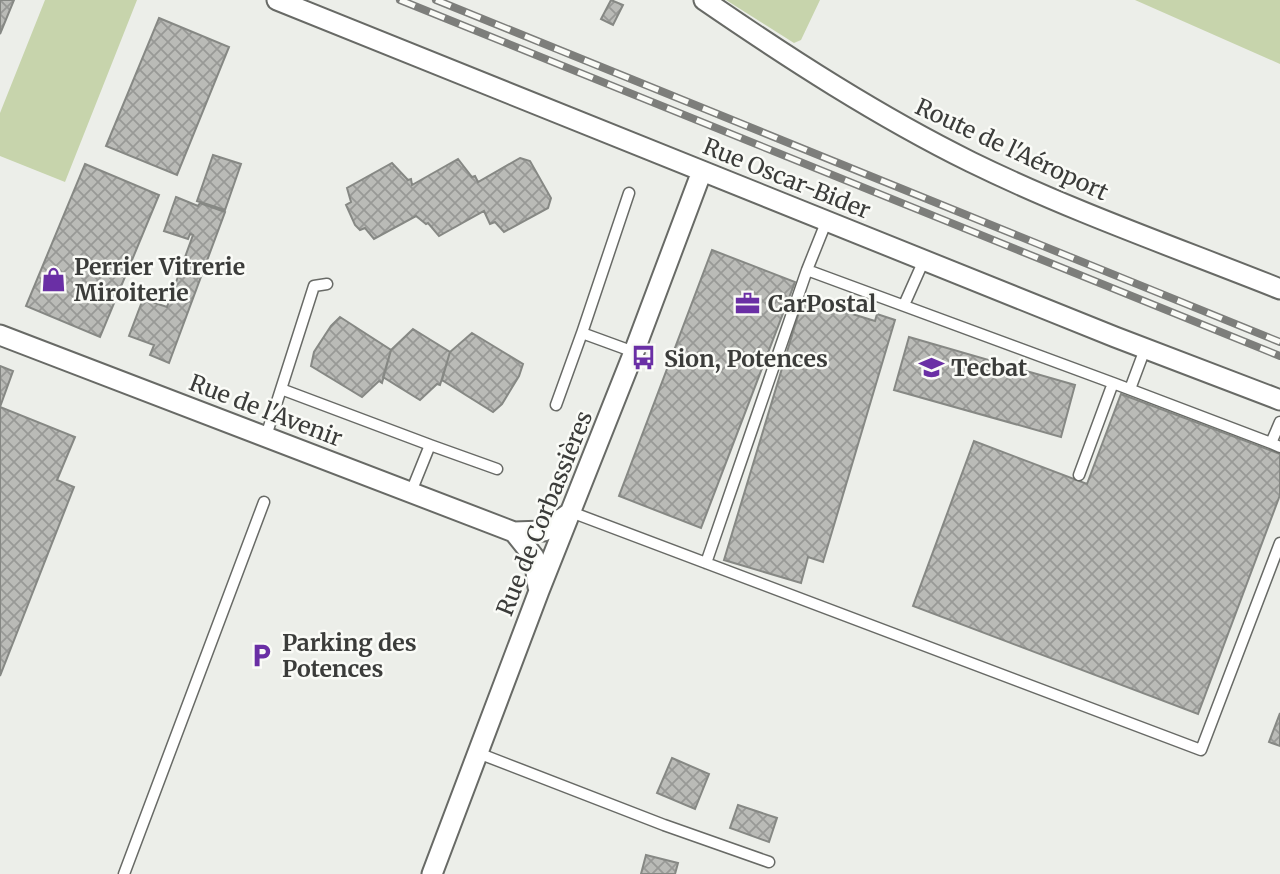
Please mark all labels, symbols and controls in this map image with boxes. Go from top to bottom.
street label: Route de l'Aéroport [911,92,1113,206]
street label: Rue Oscar-Bider [699,131,875,225]
place label: Perrier Vitrerie Miroiterie [74,252,245,307]
shop icon: Perrier Vitrerie Miroiterie [40,265,68,293]
office icon: CarPostal [734,289,762,317]
place label: CarPostal [768,289,877,318]
bus stop icon: Sion, Potences [630,344,658,372]
place label: Sion, Potences [664,344,828,374]
school or university icon: Tecbat [917,353,945,381]
place label: Tecbat [951,353,1027,382]
street label: Rue de l'Avenir [185,368,347,452]
street label: Rue de Corbassières [490,406,598,620]
place label: Parking des Potences [282,628,417,683]
parking icon: Parking des Potences [248,641,276,669]

